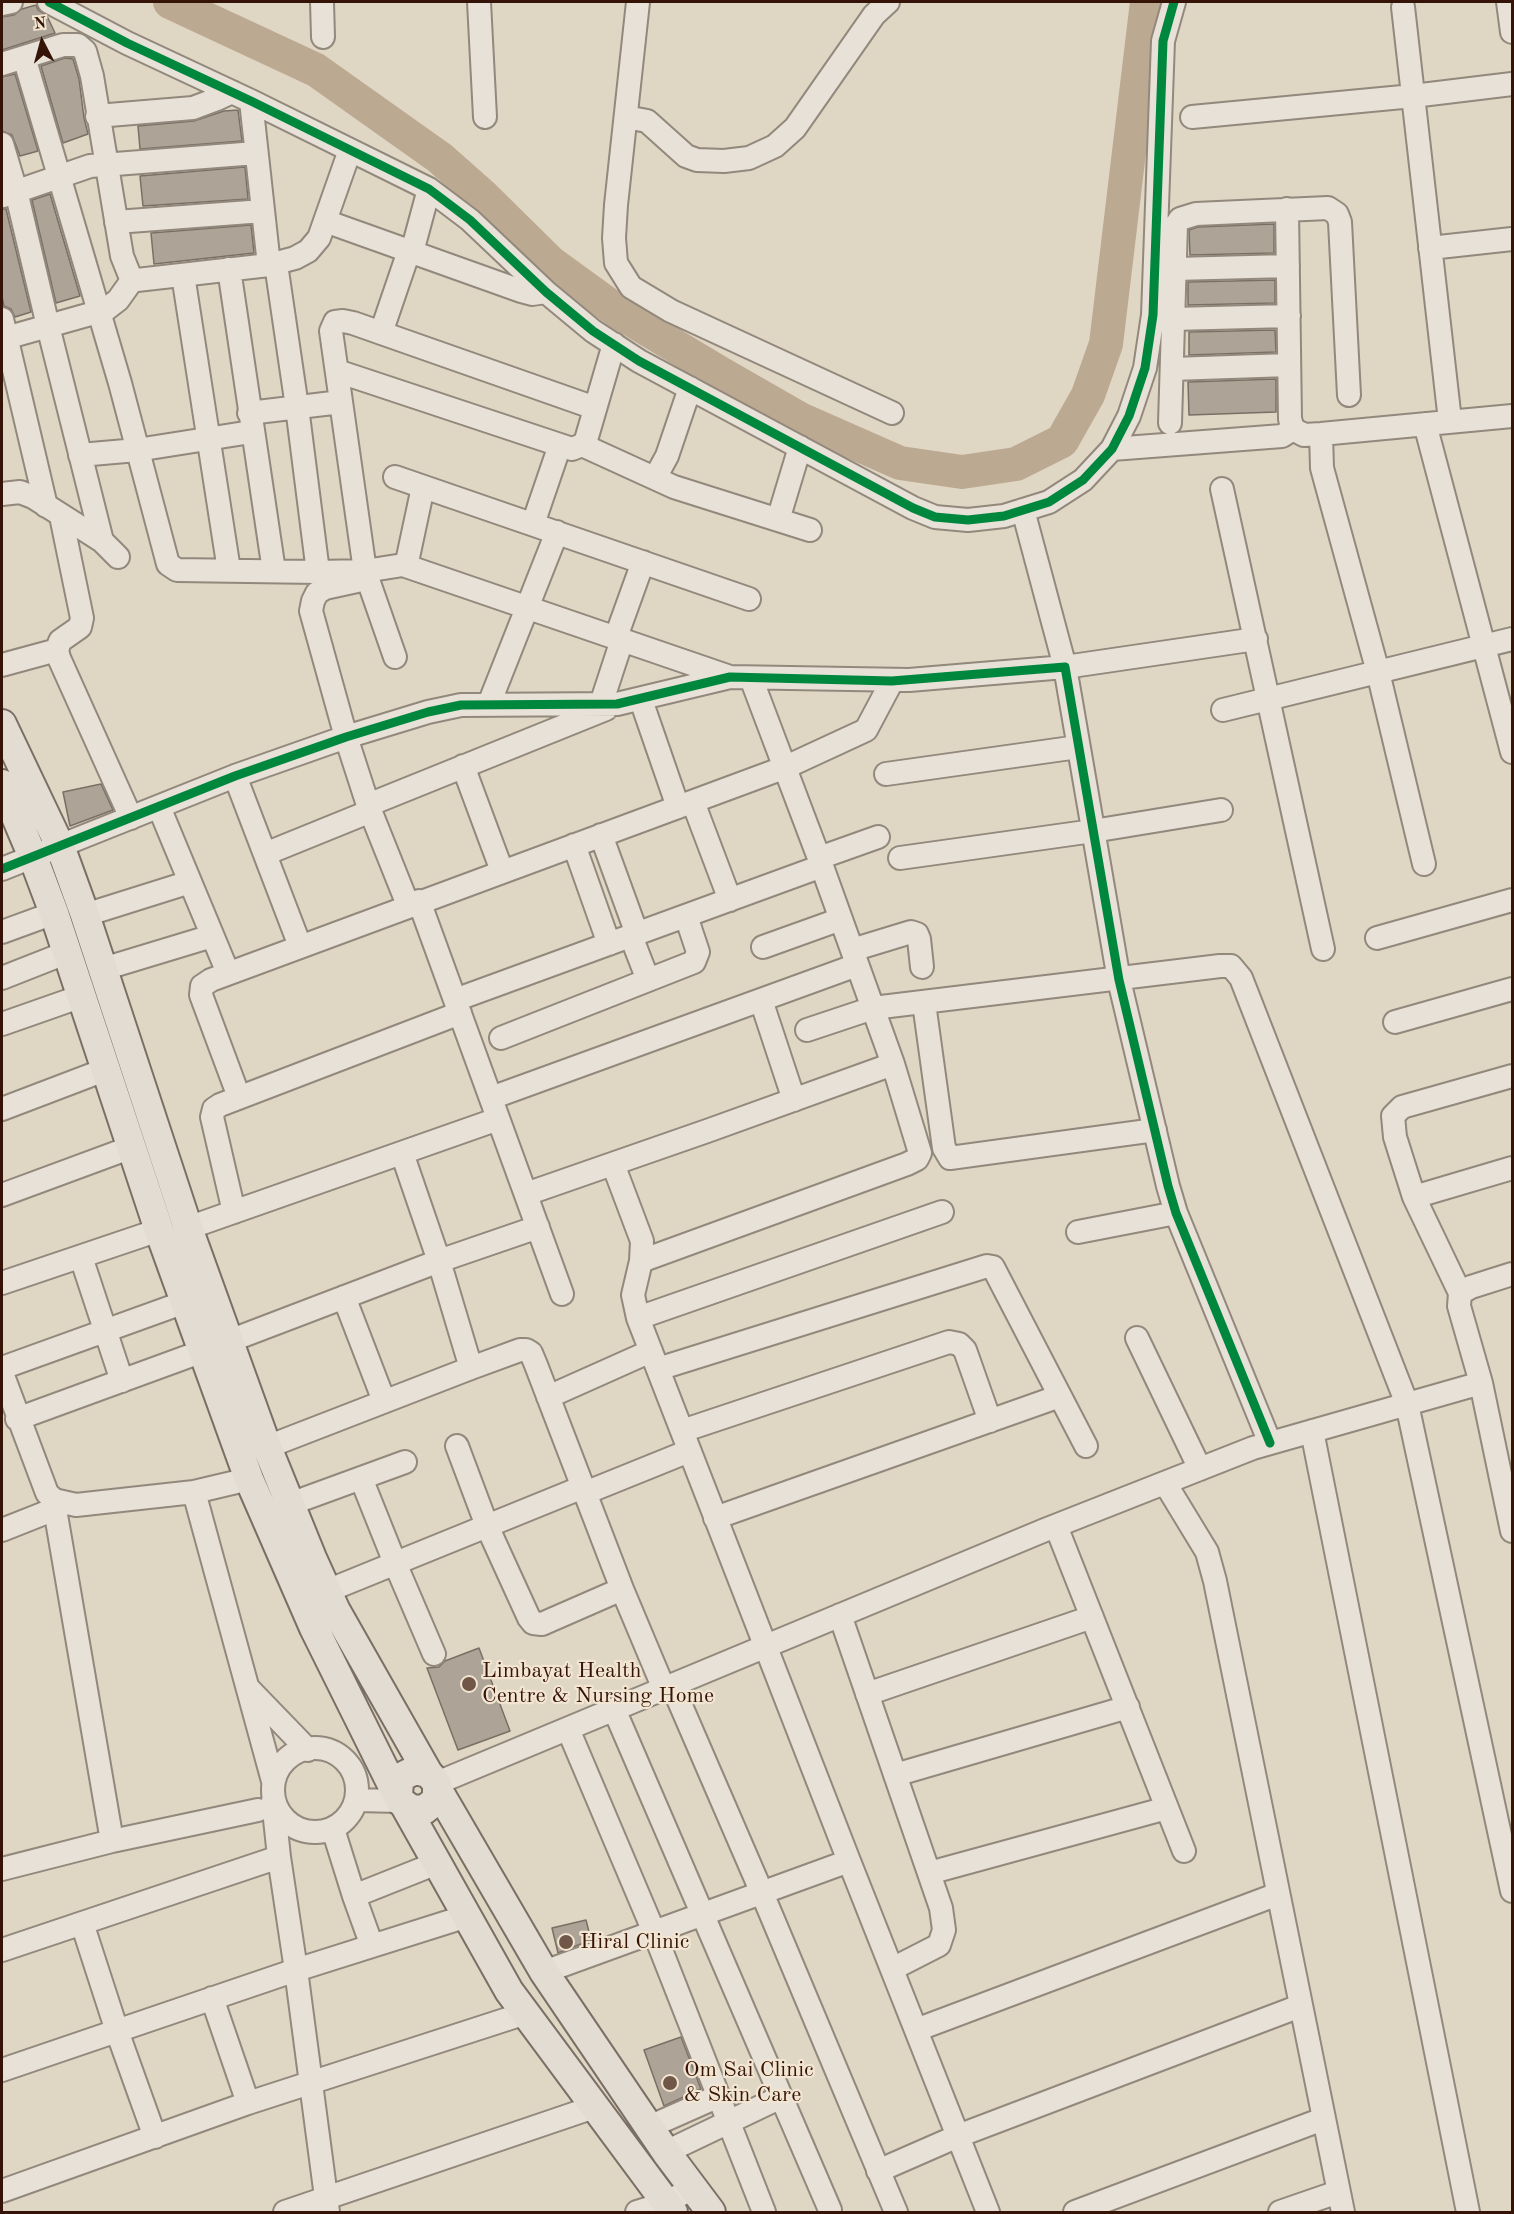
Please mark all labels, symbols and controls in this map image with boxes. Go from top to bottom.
north arrow [12,12,72,72]
text: N [33,16,47,33]
place label: Limbayat Health Centre & Nursing Home [482,1658,714,1710]
marker: Limbayat Health Centre & Nursing Home [460,1675,478,1693]
place label: Hiral Clinic [580,1929,689,1955]
marker: Hiral Clinic [557,1933,575,1951]
place label: Om Sai Clinic & Skin Care [684,2057,814,2108]
marker: Om Sai Clinic & Skin Care [661,2074,679,2092]

